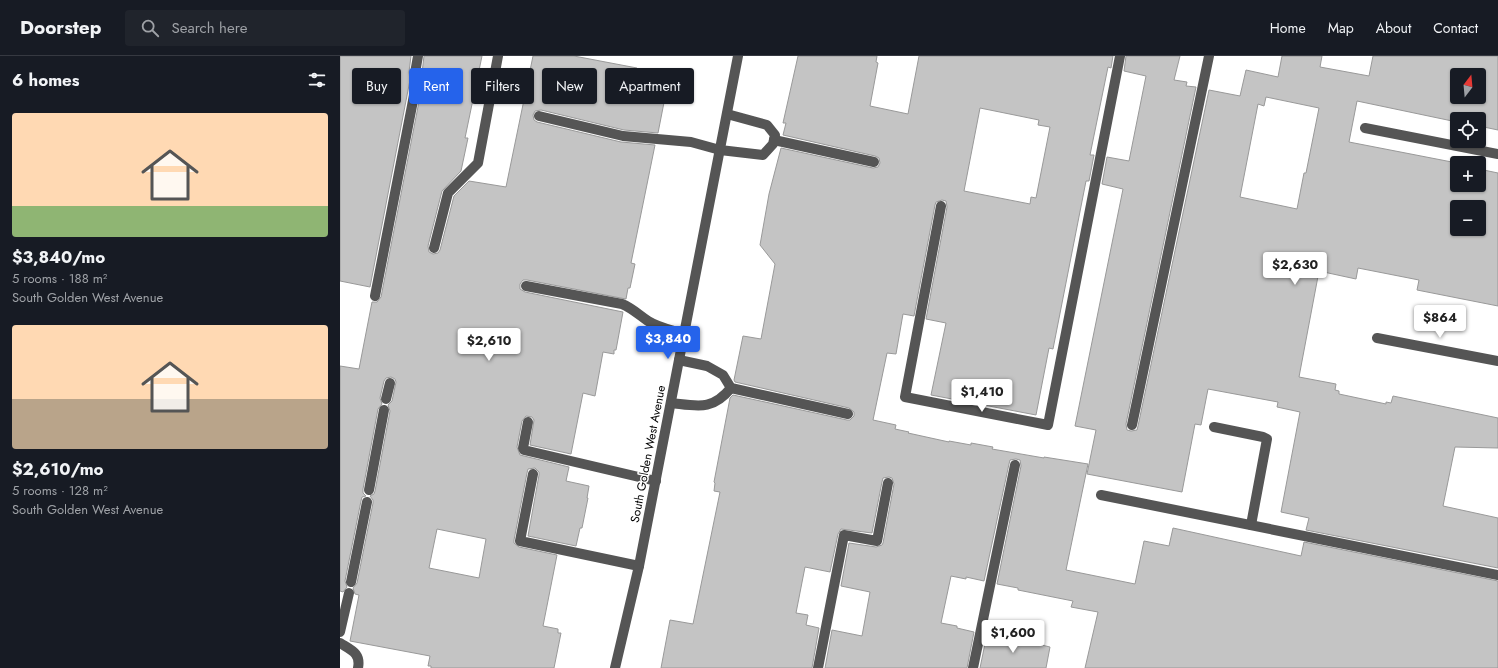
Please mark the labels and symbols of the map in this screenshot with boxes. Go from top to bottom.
north arrow [1450,68,1486,104]
pin: $2,630 [1262,252,1328,286]
pin: $864 [1416,305,1464,339]
pin: $3,840 [635,326,701,360]
pin: $2,610 [456,328,522,362]
pin: $1,410 [949,379,1015,413]
street label: South Golden West Avenue [626,384,670,524]
pin: $1,600 [980,620,1046,654]

